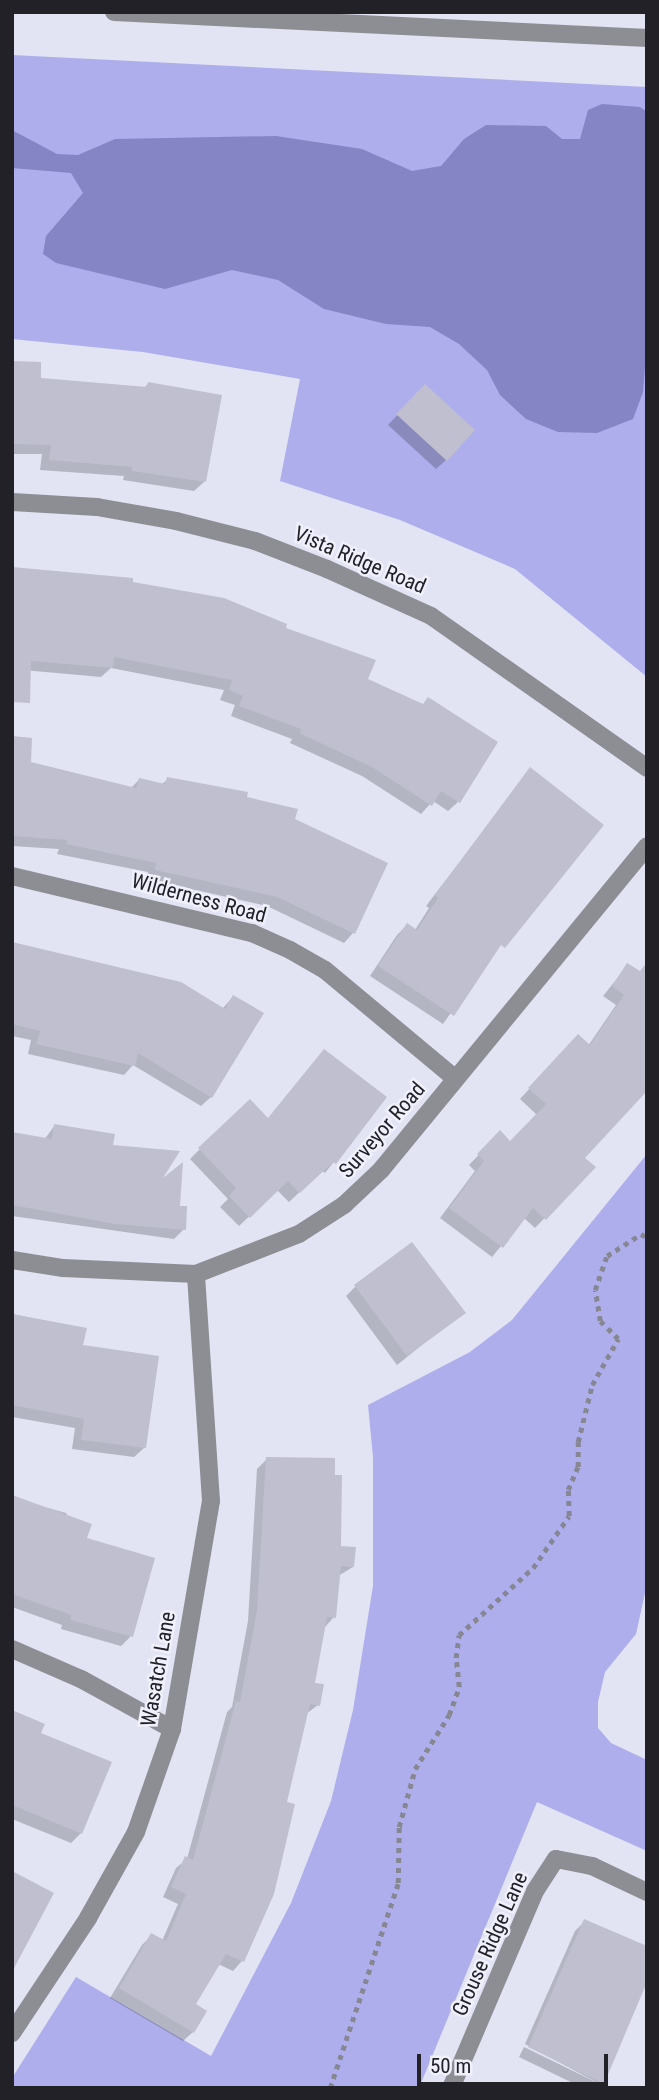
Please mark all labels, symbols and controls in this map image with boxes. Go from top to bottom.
street label: Vista Ridge Road [290,521,430,599]
street label: Wilderness Road [129,868,269,928]
street label: Surveyor Road [334,1077,430,1183]
street label: Wasatch Lane [135,1610,181,1728]
street label: Grouse Ridge Lane [447,1868,533,2020]
scale bar [421,2040,612,2084]
text: 50 m [430,2054,471,2078]

